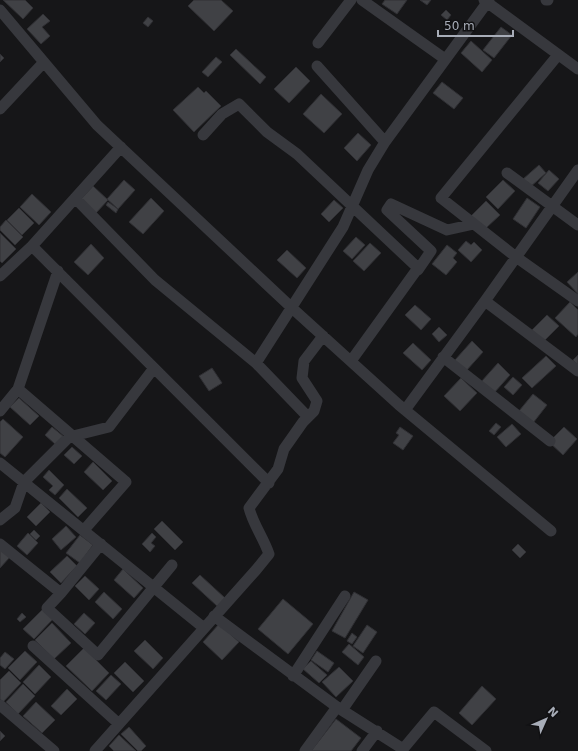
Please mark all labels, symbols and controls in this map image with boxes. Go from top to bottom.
scale bar [438,12,513,38]
text: 50 m [444,19,475,33]
north arrow [526,699,566,739]
text: N [545,704,561,720]

